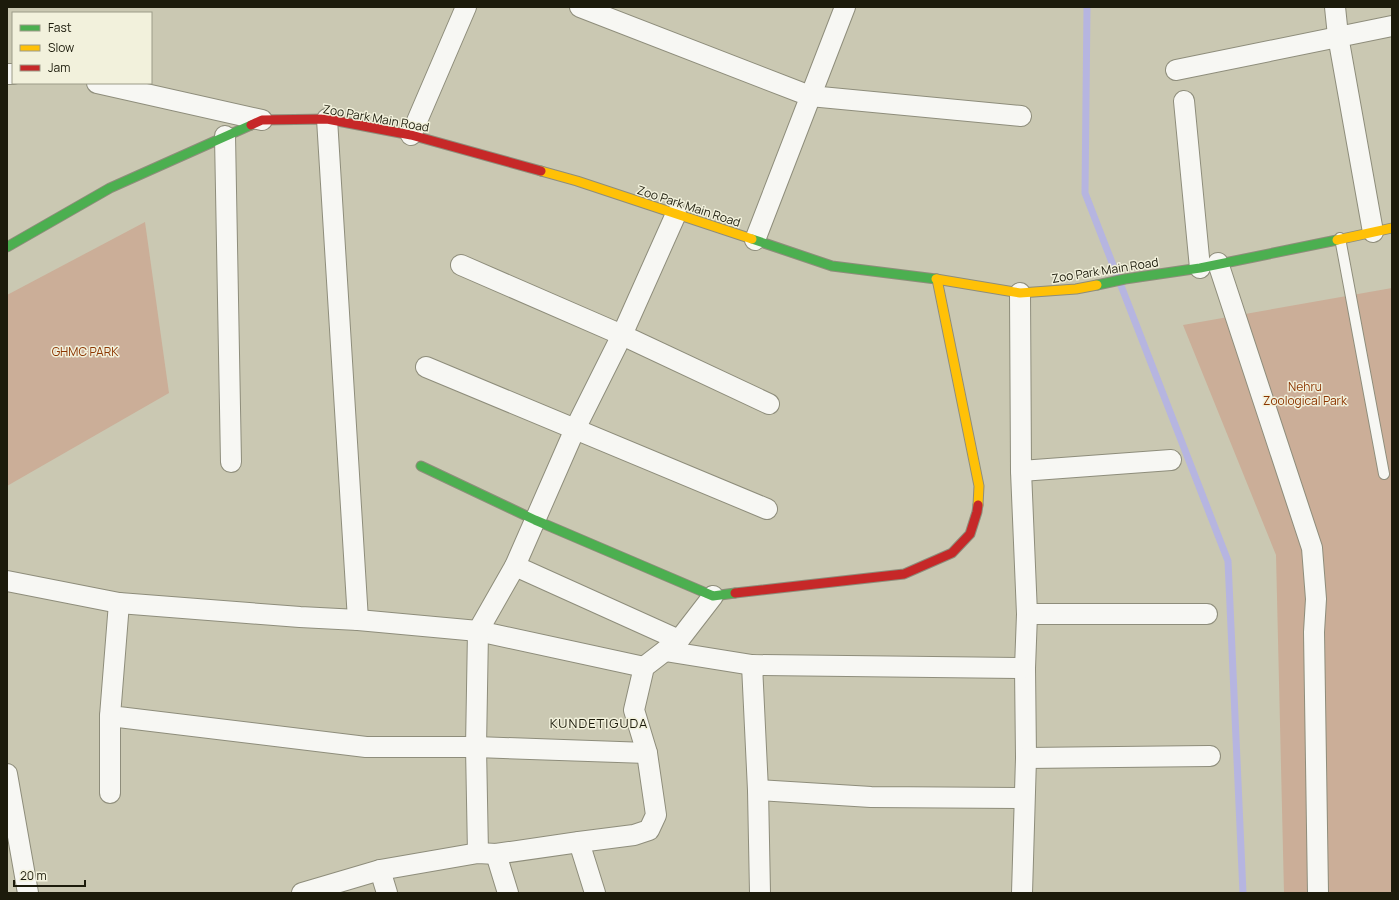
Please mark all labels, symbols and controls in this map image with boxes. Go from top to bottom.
legend [12,12,152,84]
text: Fast [48,19,72,36]
text: Slow [48,39,74,56]
text: Jam [48,59,70,76]
street label: Zoo Park Main Road [321,100,431,136]
street label: Zoo Park Main Road [635,181,743,231]
street label: Zoo Park Main Road [1050,253,1160,287]
park label: GHMC PARK [52,343,119,360]
park label: Nehru Zoological Park [1263,378,1348,409]
district label: KUNDETIGUDA [550,714,648,732]
scale bar [14,862,85,888]
text: 20 m [20,867,47,884]

